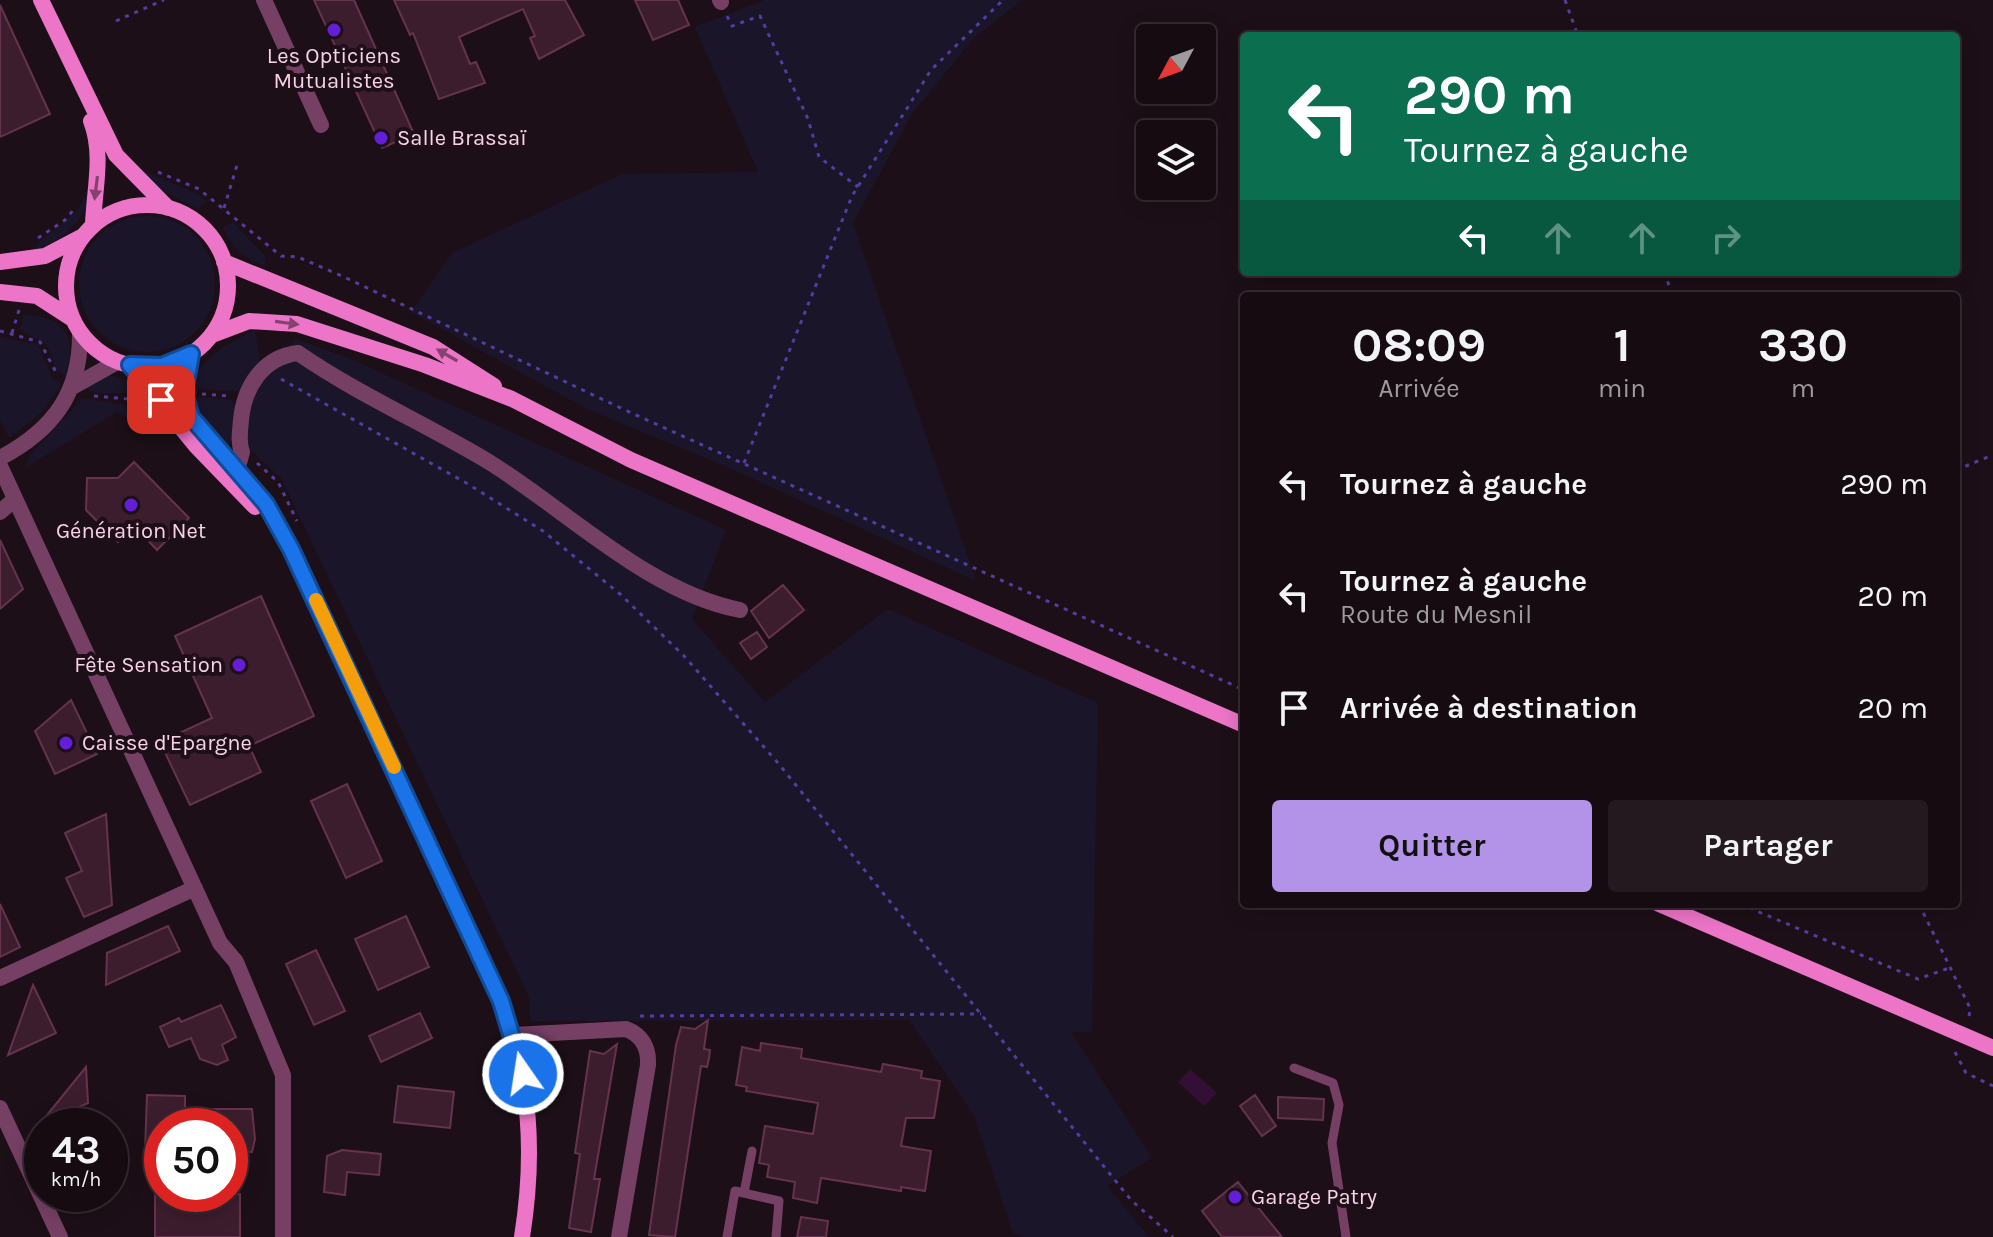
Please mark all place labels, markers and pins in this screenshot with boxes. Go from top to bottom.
marker: Les Opticiens Mutualistes [325,21,343,39]
place label: Les Opticiens Mutualistes [267,43,401,94]
place label: Salle Brassaï [397,125,527,151]
marker: Salle Brassaï [372,129,390,147]
pin [127,366,195,434]
marker: Génération Net [122,496,140,514]
place label: Génération Net [56,518,206,544]
place label: Fête Sensation [74,652,223,678]
marker: Fête Sensation [230,656,248,674]
place label: Caisse d'Epargne [82,730,252,756]
marker: Caisse d'Epargne [57,734,75,752]
place label: Garage Patry [1251,1184,1377,1210]
marker: Garage Patry [1226,1188,1244,1206]

